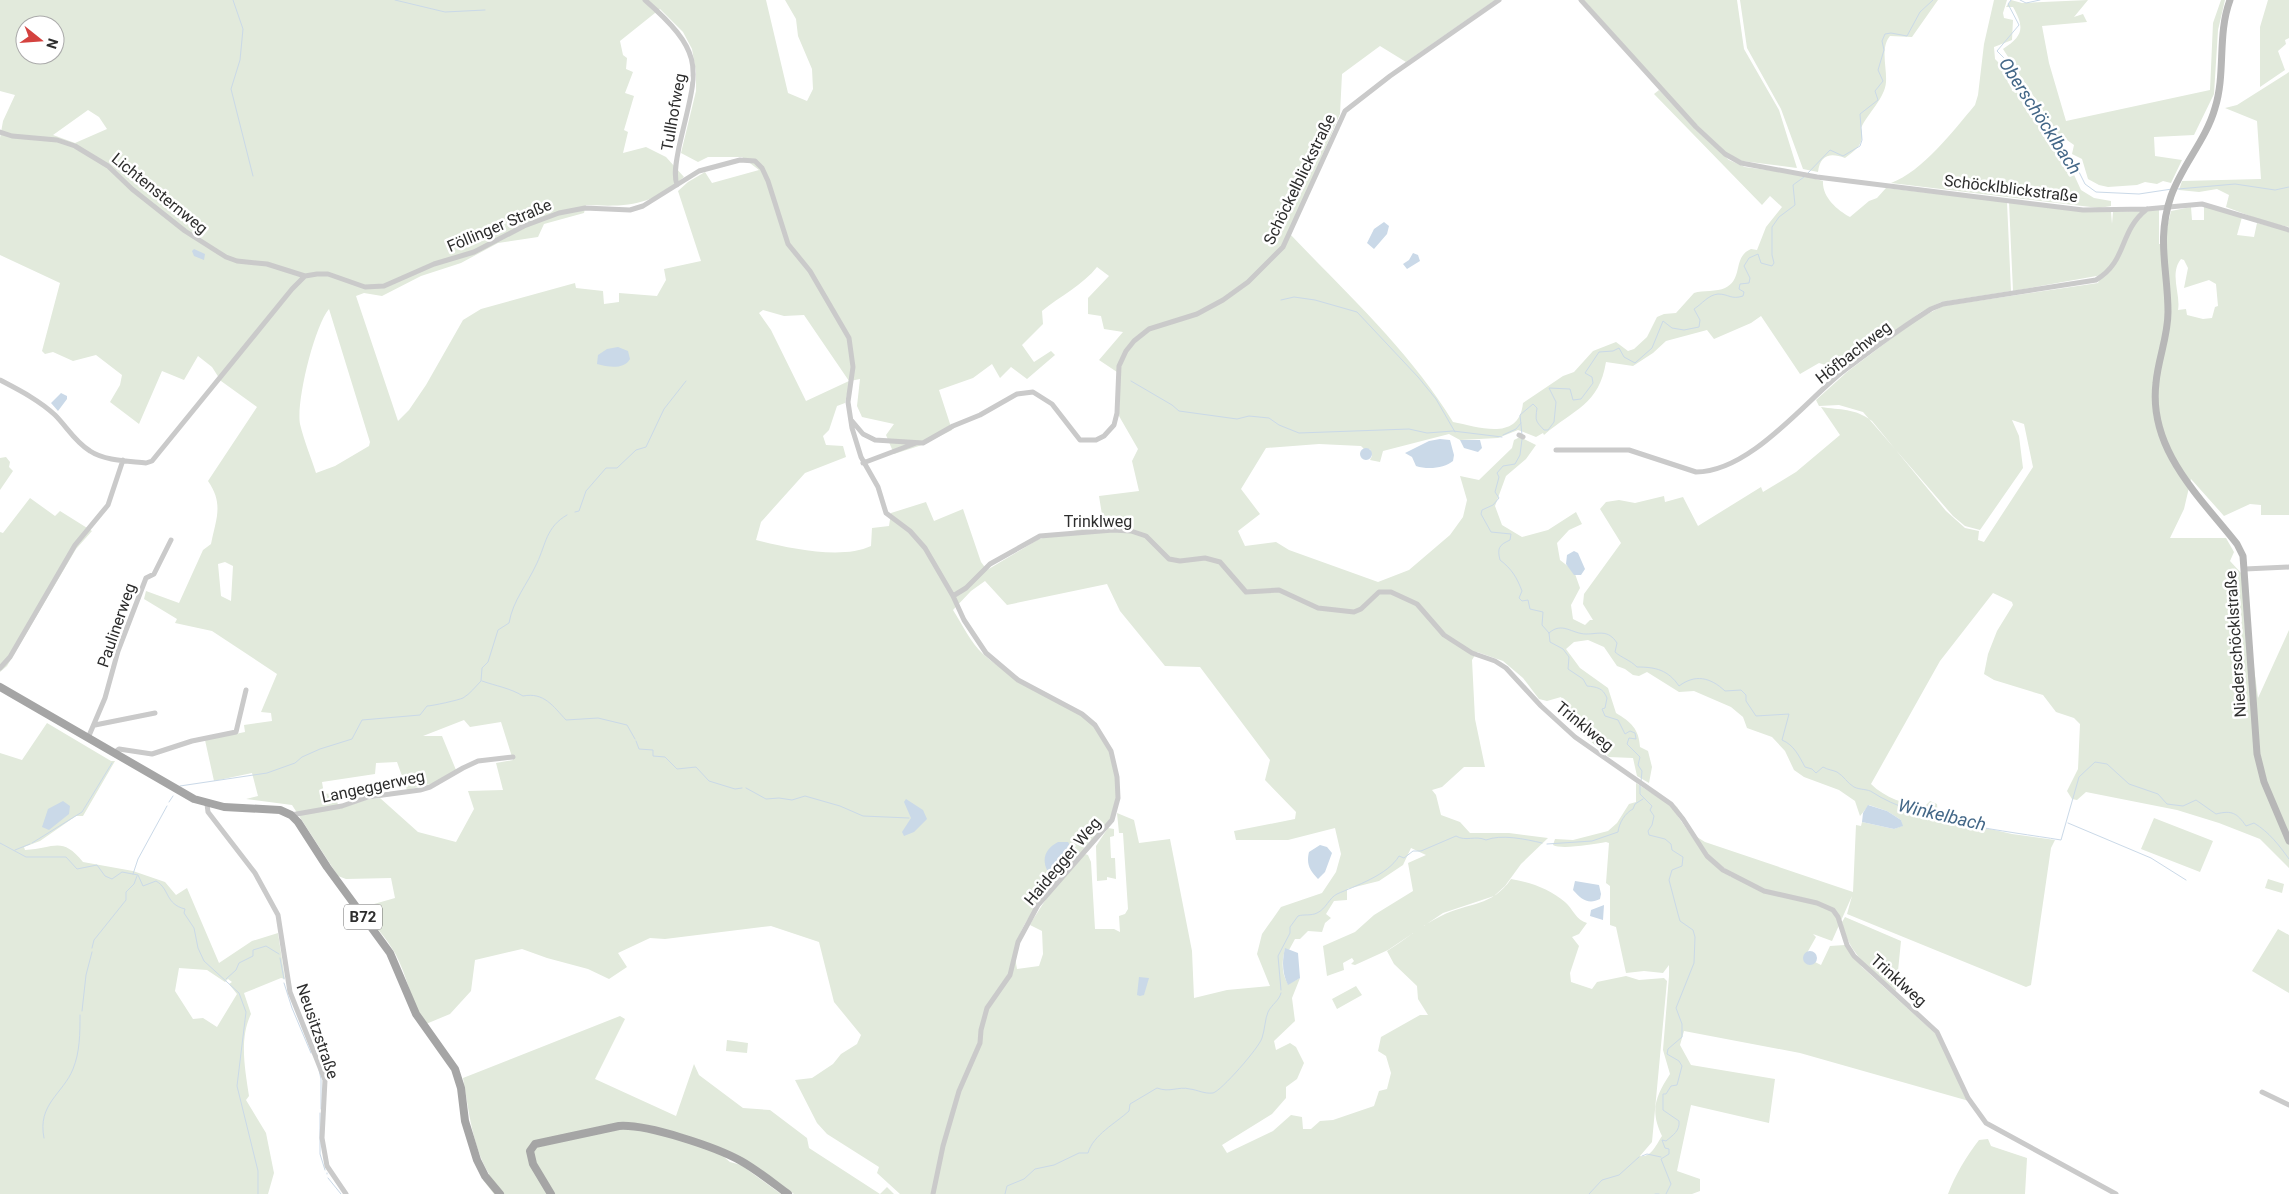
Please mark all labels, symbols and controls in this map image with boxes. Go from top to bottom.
north arrow [15,15,65,65]
text: N [43,37,62,51]
water label: Oberschöcklbach [1995,53,2086,178]
street label: Tullhofweg [657,72,690,152]
street label: Schöckelblickstraße [1260,111,1339,248]
street label: Lichtensternweg [108,149,212,238]
street label: Schöcklblickstraße [1943,171,2079,206]
street label: Föllinger Straße [444,195,554,256]
street label: Höfbachweg [1812,317,1895,388]
street label: Trinklweg [1064,512,1132,531]
street label: Niederschöcklstraße [2221,570,2250,718]
street label: Paulinerweg [93,581,140,670]
street label: Trinklweg [1552,697,1617,755]
street label: Langeggerweg [320,766,426,807]
water label: Winkelbach [1896,794,1988,835]
street label: Haidegger Weg [1020,814,1105,909]
road number: B72 [344,904,382,930]
street label: Trinklweg [1867,950,1931,1010]
street label: Neusitzstraße [292,981,343,1081]

